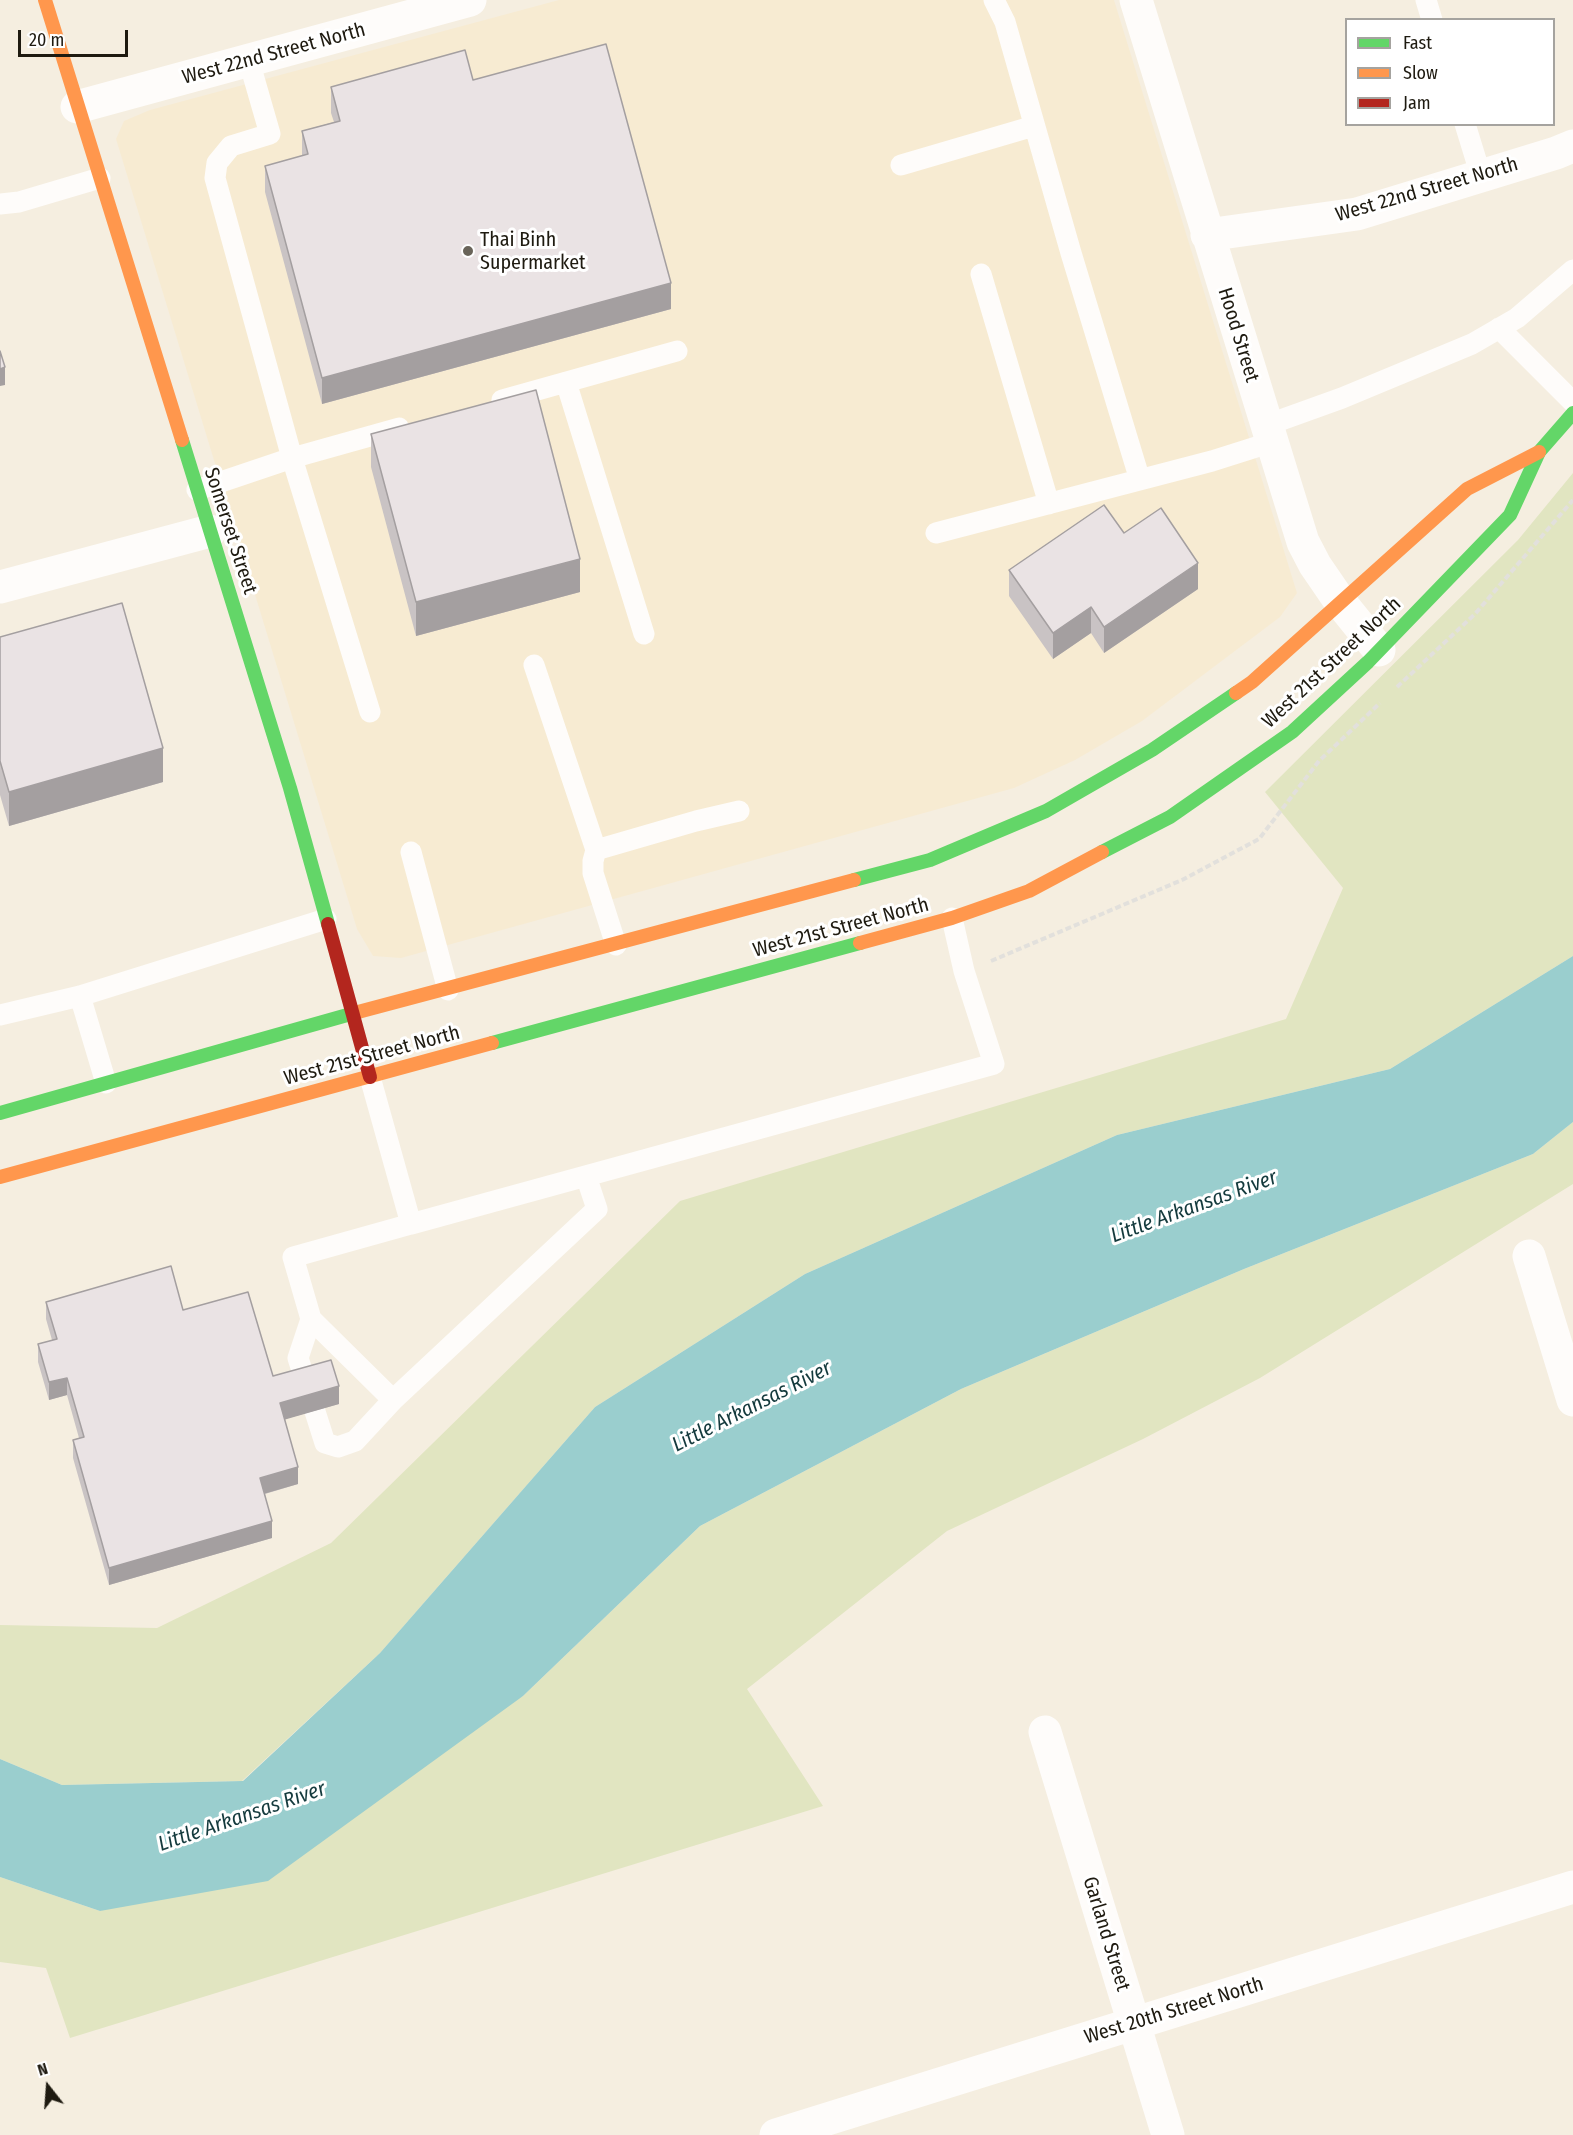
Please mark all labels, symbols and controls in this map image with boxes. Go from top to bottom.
scale bar [21,18,130,56]
street label: West 22nd Street North [180,18,368,90]
legend [1345,18,1555,126]
text: 20 m [29,29,64,51]
text: Fast [1403,32,1432,54]
text: Slow [1403,62,1438,84]
text: Jam [1403,92,1431,114]
street label: West 22nd Street North [1333,152,1521,228]
place label: Thai Binh Supermarket [480,228,586,275]
marker: Thai Binh Supermarket [461,244,475,258]
street label: Hood Street [1212,285,1264,385]
street label: Somerset Street [198,465,262,597]
street label: West 21st Street North [1258,593,1406,733]
street label: West 21st Street North [750,893,932,963]
street label: West 21st Street North [281,1021,463,1091]
water label: Little Arkansas River [1107,1165,1281,1249]
water label: Little Arkansas River [668,1356,836,1458]
water label: Little Arkansas River [155,1777,329,1857]
street label: Garland Street [1077,1874,1135,1994]
street label: West 20th Street North [1082,1972,1266,2050]
north arrow [18,2057,78,2117]
text: N [35,2059,50,2080]

